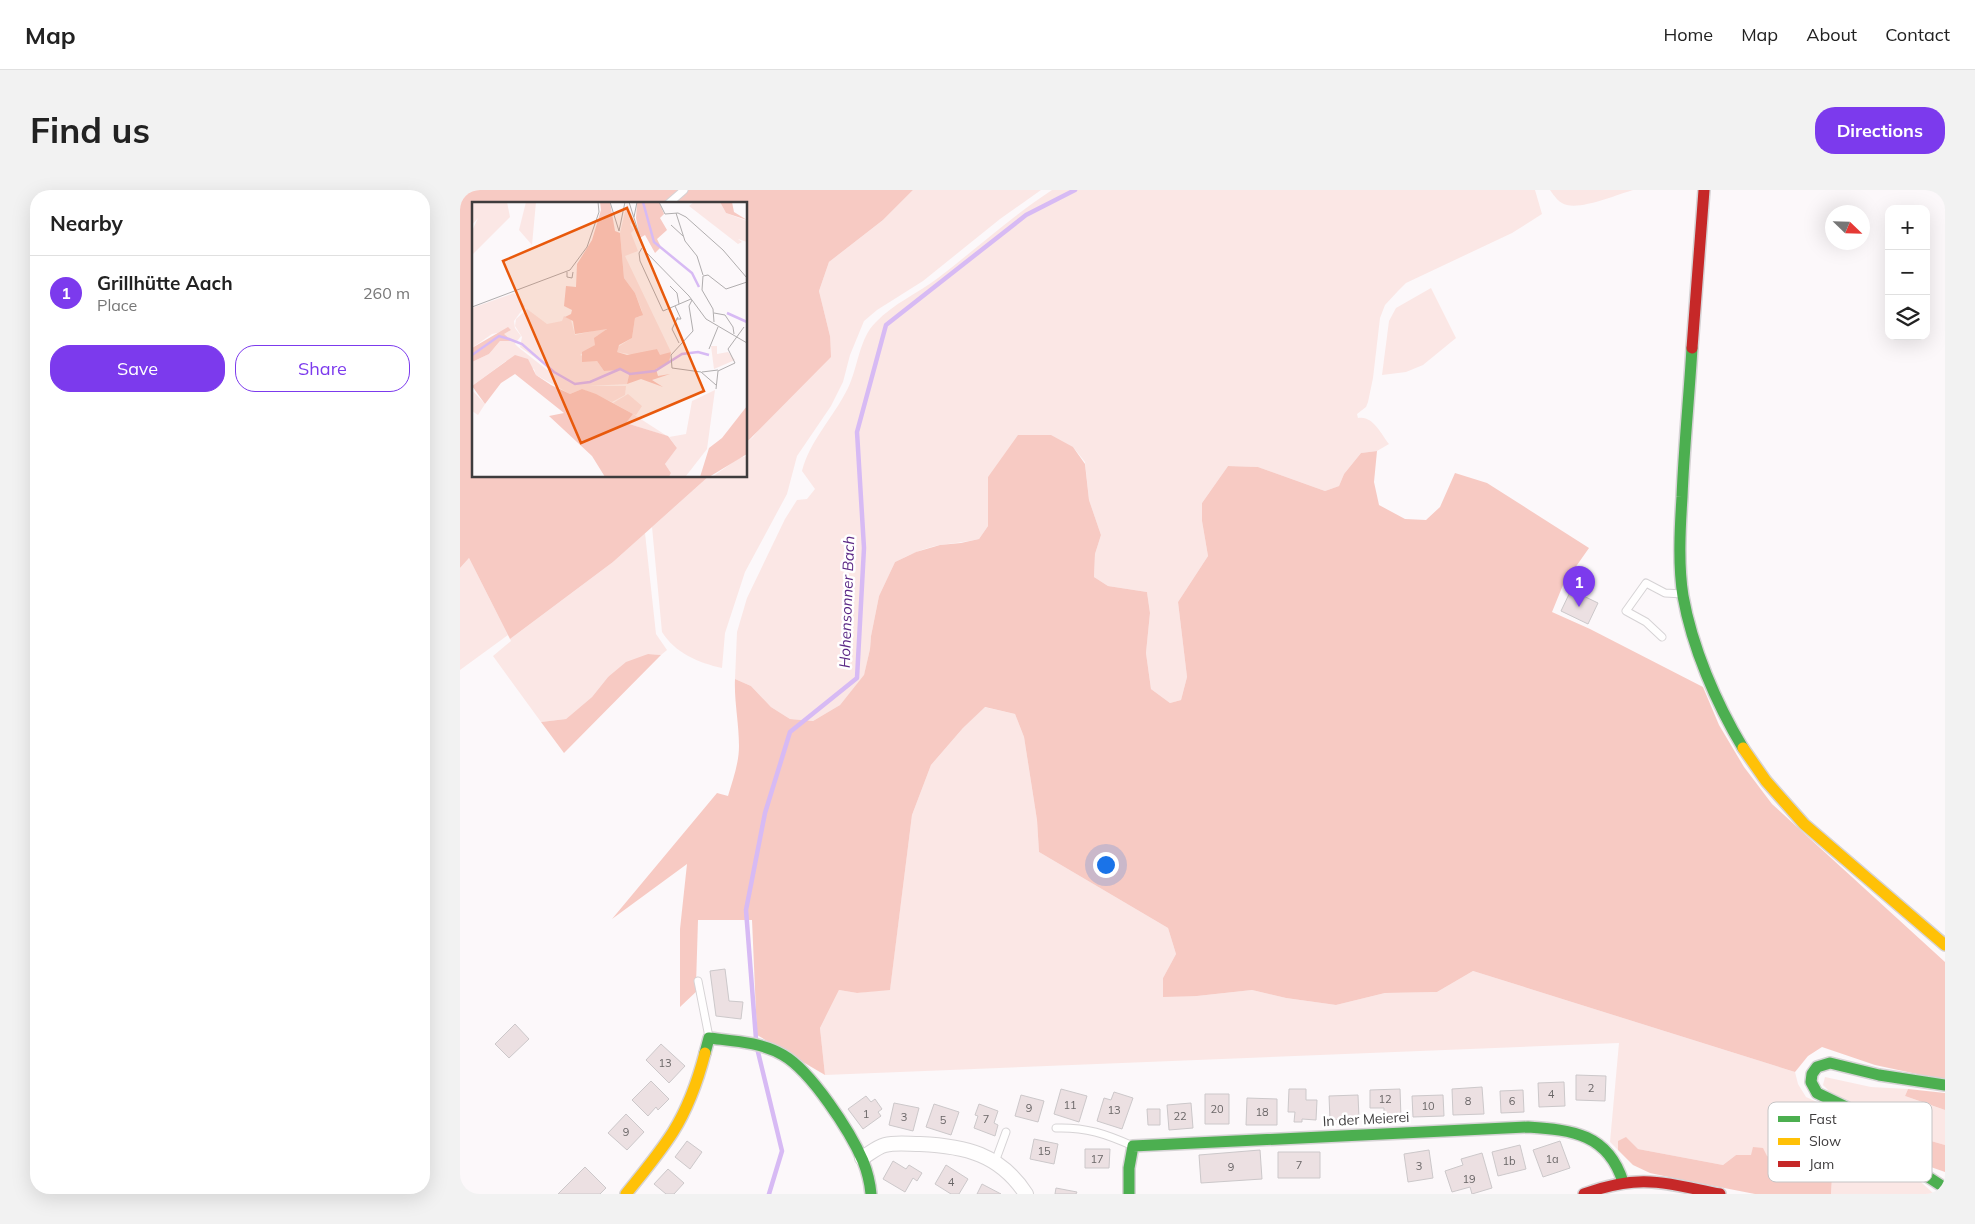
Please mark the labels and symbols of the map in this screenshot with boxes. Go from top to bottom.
inset map [472,202,748,478]
north arrow [1825,205,1870,250]
water label: Hohensonner Bach [835,535,858,668]
pin: 1 [1563,566,1595,607]
your location [1093,852,1119,878]
house number: 13 [658,1056,672,1070]
house number: 2 [1588,1081,1595,1095]
house number: 4 [1548,1087,1555,1101]
house number: 12 [1378,1092,1392,1106]
house number: 8 [1465,1094,1472,1108]
house number: 6 [1509,1094,1516,1108]
house number: 11 [1063,1098,1077,1112]
house number: 10 [1421,1099,1435,1113]
house number: 9 [1026,1101,1032,1115]
house number: 20 [1210,1102,1224,1116]
legend [1768,1102,1932,1182]
house number: 13 [1107,1103,1121,1117]
house number: 18 [1255,1105,1269,1119]
house number: 1 [863,1107,869,1121]
street label: In der Meierei [1322,1108,1410,1130]
house number: 22 [1173,1109,1187,1123]
house number: 3 [901,1110,907,1124]
text: Fast [1809,1110,1837,1128]
house number: 7 [983,1112,989,1126]
house number: 5 [940,1113,947,1127]
house number: 9 [623,1125,629,1139]
text: Slow [1809,1132,1841,1150]
house number: 15 [1037,1144,1051,1158]
house number: 17 [1090,1152,1104,1166]
house number: 1a [1545,1152,1559,1166]
house number: 1b [1502,1154,1516,1168]
text: Jam [1809,1155,1834,1173]
house number: 7 [1296,1158,1302,1172]
house number: 3 [1416,1159,1422,1173]
house number: 9 [1228,1160,1234,1174]
house number: 19 [1462,1172,1476,1186]
house number: 4 [948,1175,955,1189]

